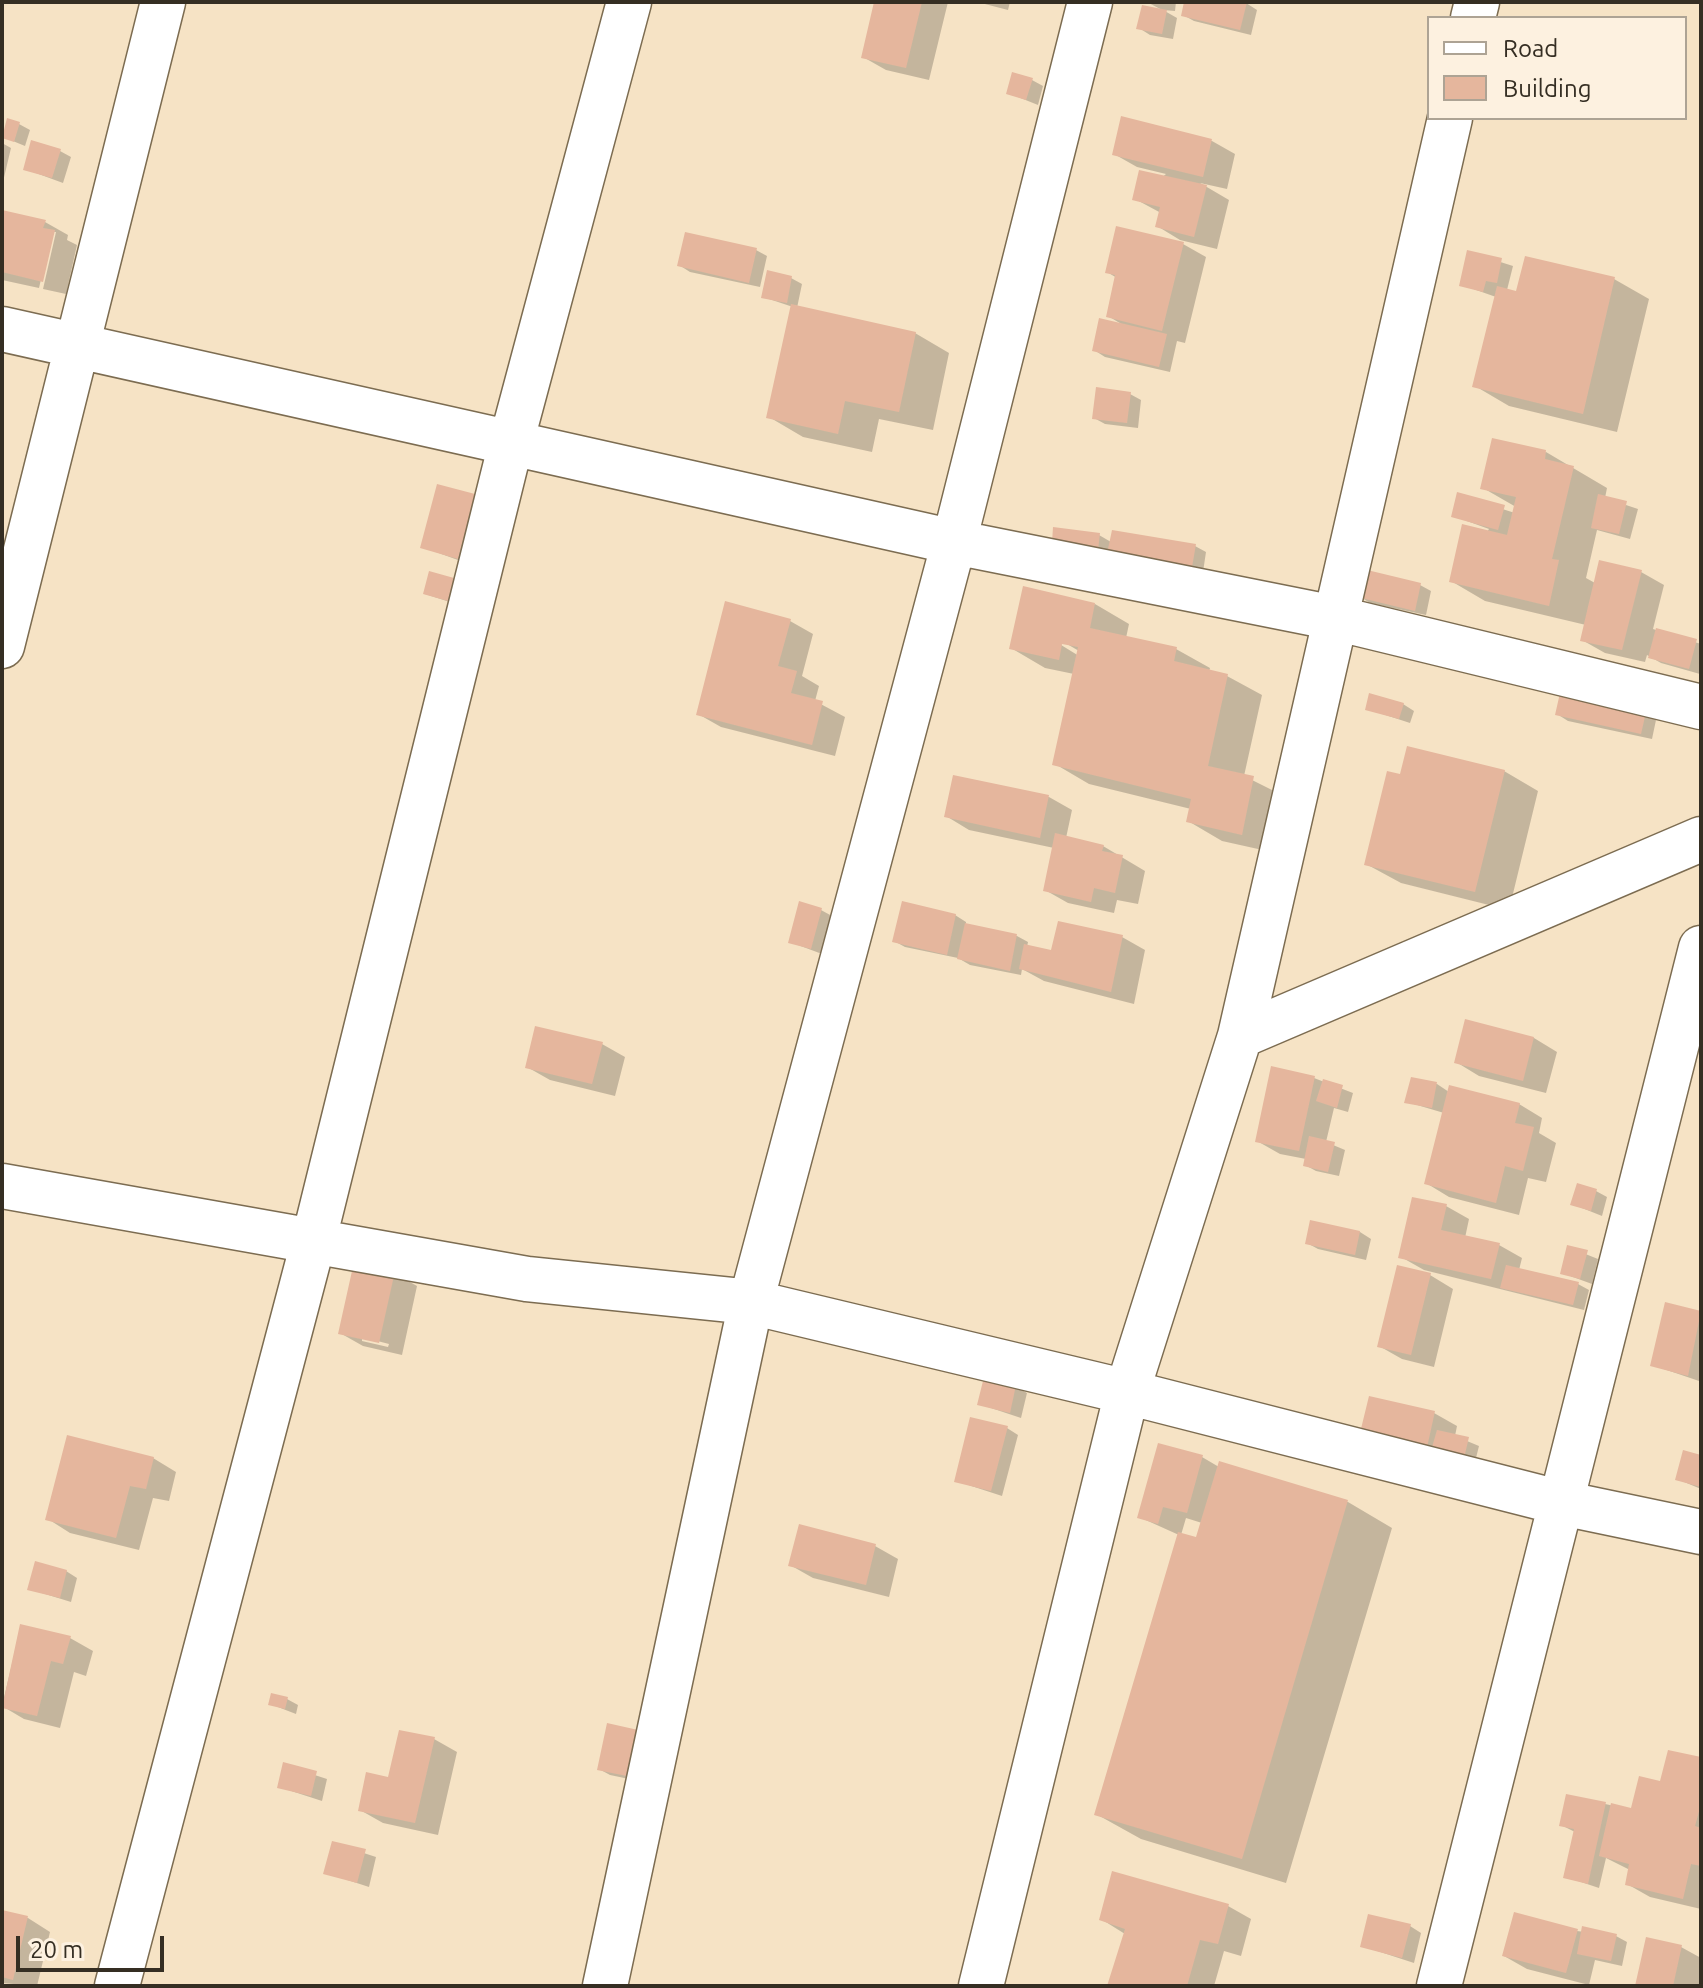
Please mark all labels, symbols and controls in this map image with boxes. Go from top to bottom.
legend [1427,16,1687,120]
text: Road [1503,35,1558,62]
text: Building [1503,75,1591,102]
scale bar [20,1920,168,1970]
text: 20 m [30,1936,83,1963]

